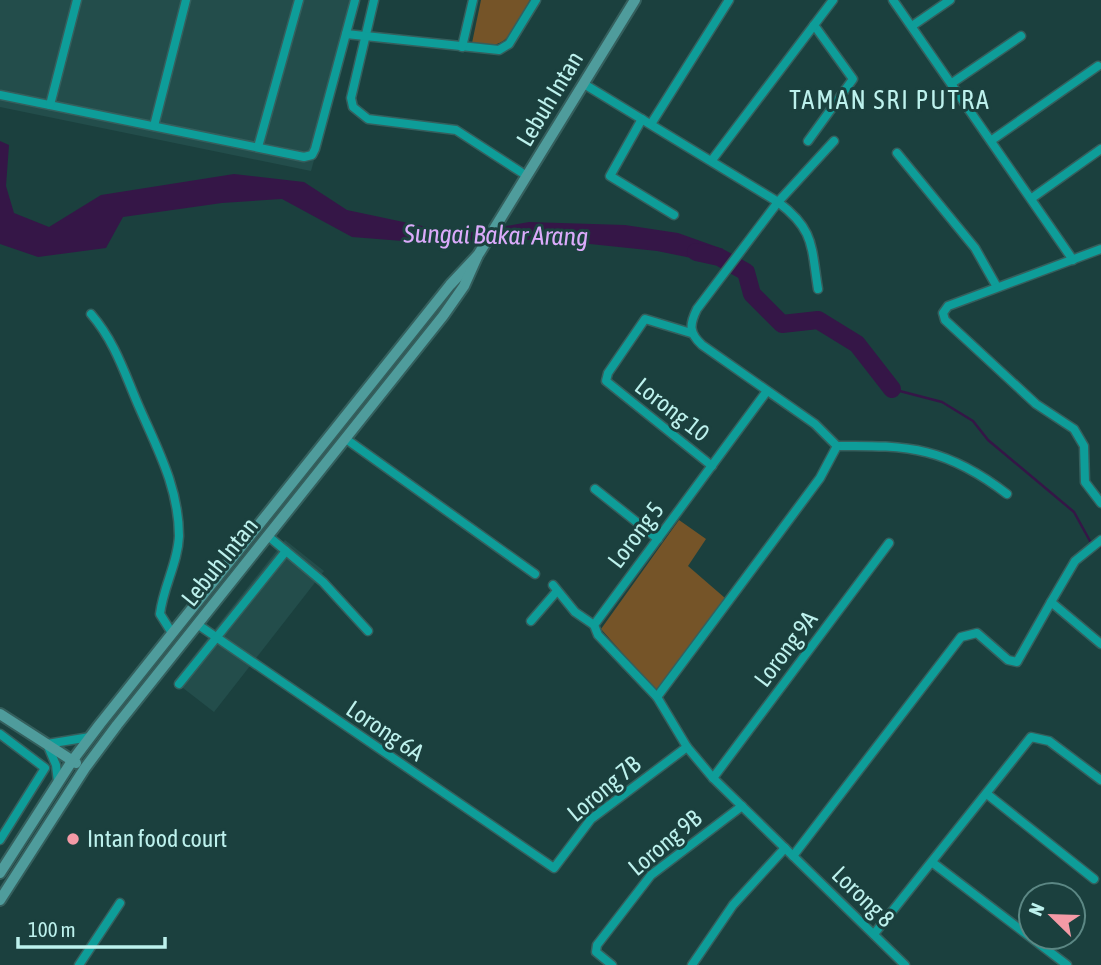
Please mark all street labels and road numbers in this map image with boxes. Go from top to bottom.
street label: Lebuh Intan [511,47,588,151]
street label: Lorong 10 [630,372,715,447]
street label: Lorong 5 [602,496,669,573]
street label: Lebuh Intan [176,512,263,611]
street label: Lorong 9A [749,606,823,692]
street label: Lorong 6A [342,695,429,766]
street label: Lorong 7B [562,750,646,827]
street label: Lorong 9B [623,804,707,881]
street label: Lorong 8 [827,861,900,933]

